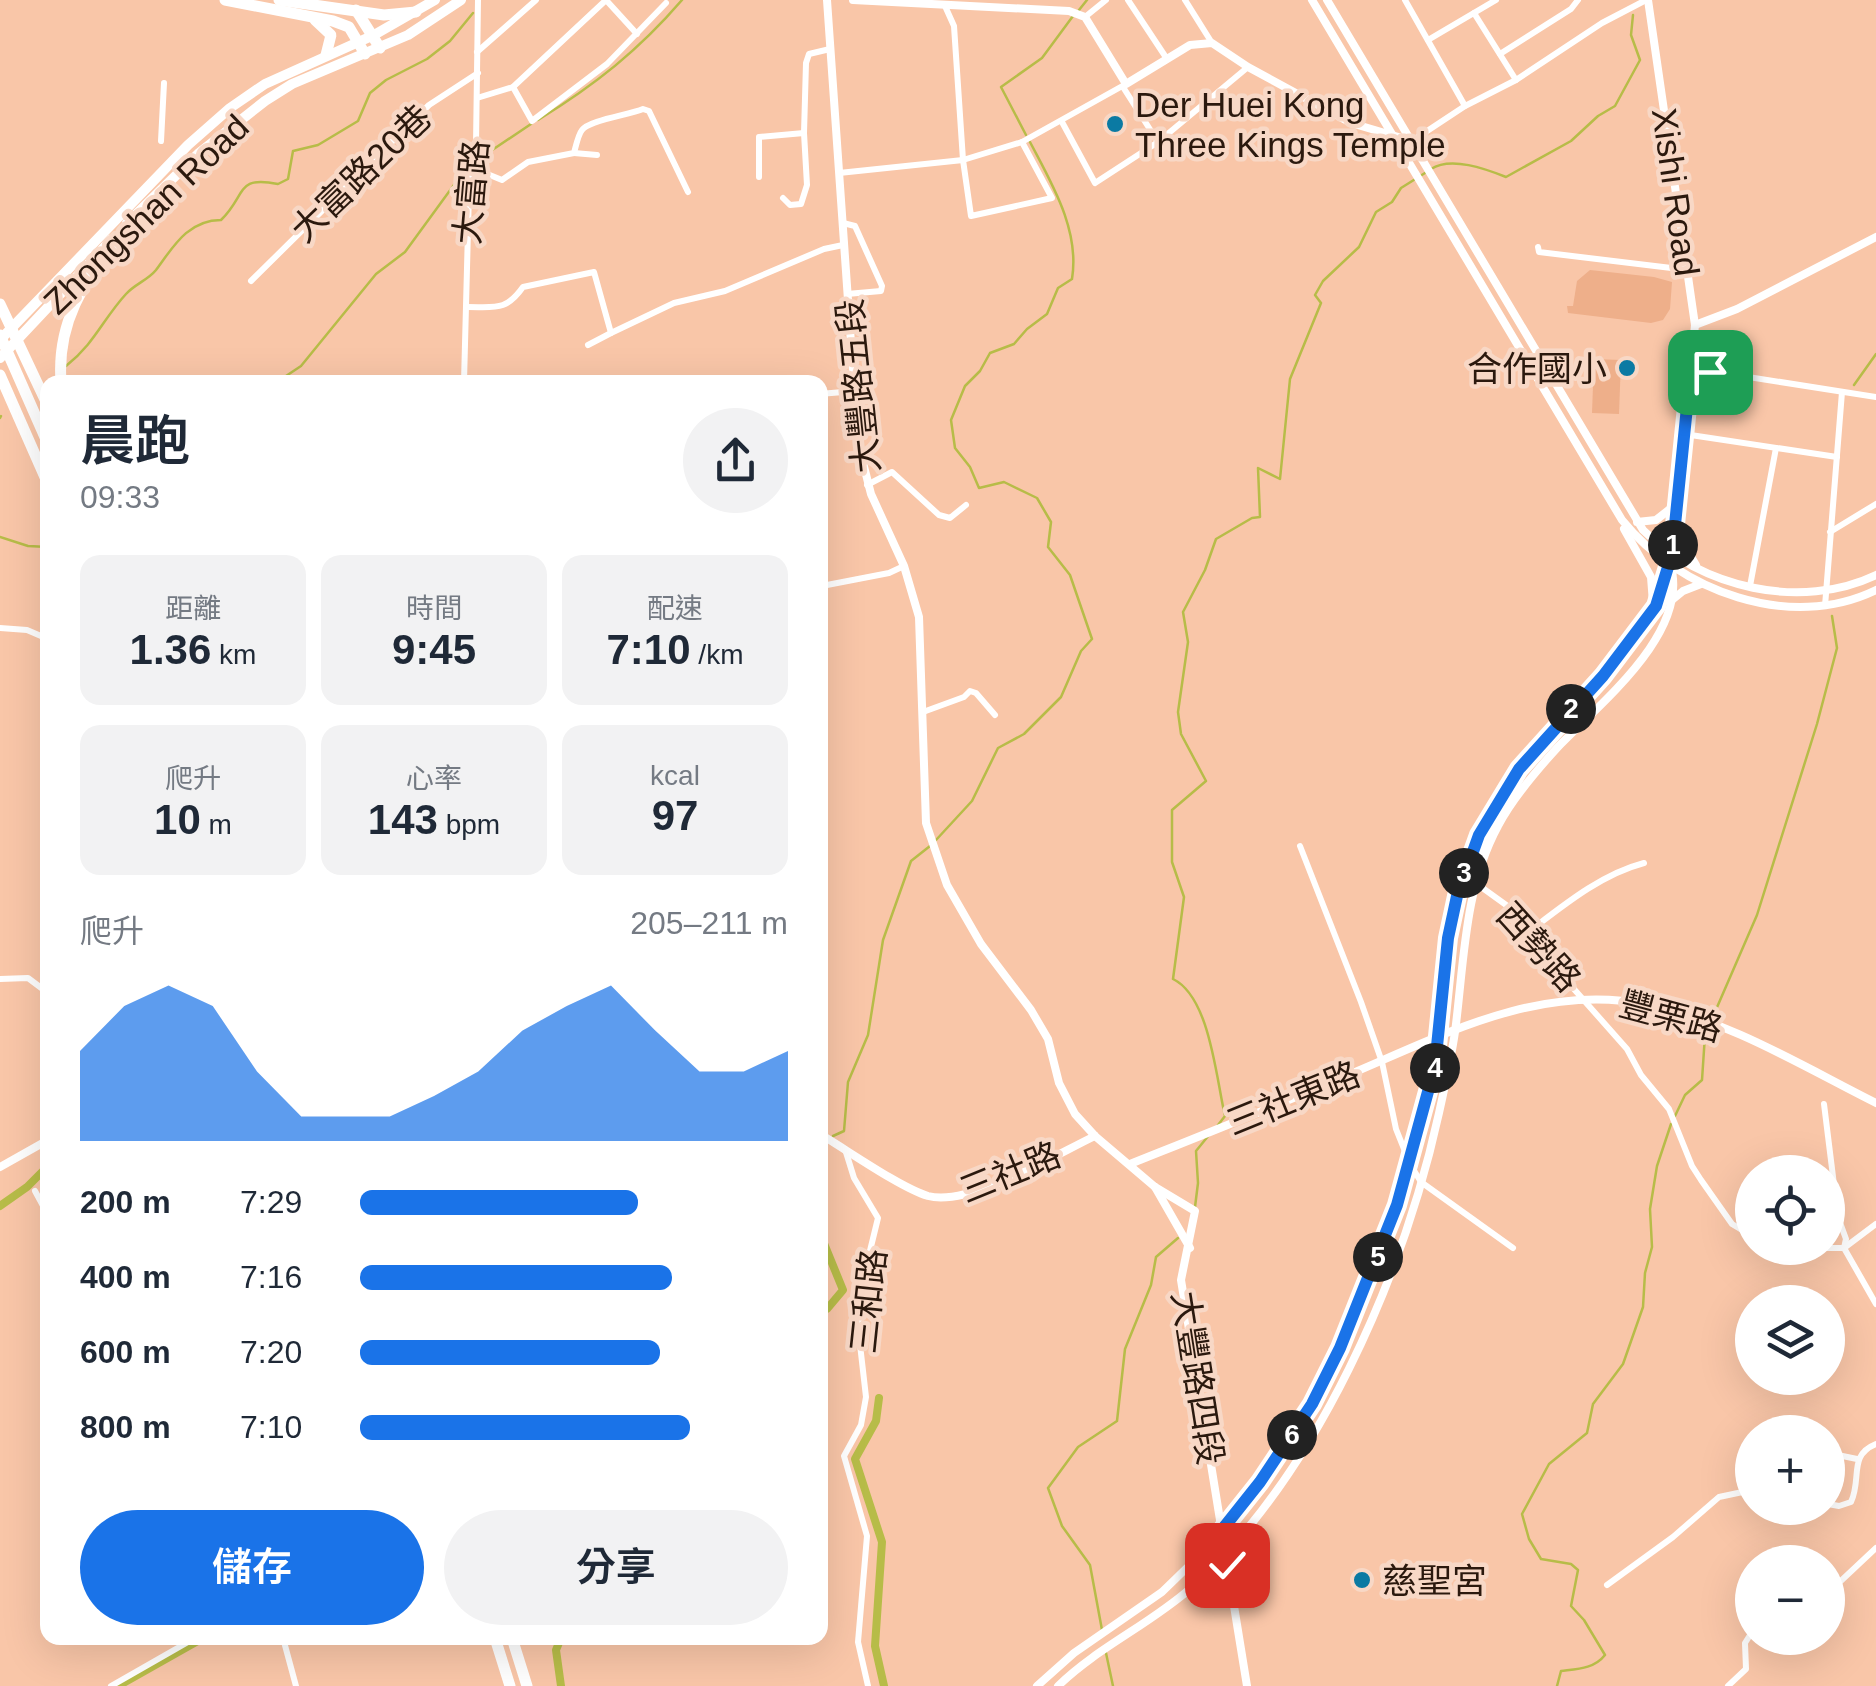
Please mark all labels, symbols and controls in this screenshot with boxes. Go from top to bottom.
place label: Der Huei Kong Three Kings Temple [1135,85,1446,164]
street label: 大富路20巷 [283,97,439,249]
street label: Xishi Road [1645,105,1707,279]
street label: Zhongshan Road [36,107,256,321]
marker: Der Huei Kong Three Kings Temple [1104,113,1126,135]
street label: 大富路 [447,138,495,246]
street label: 大豐路五段 [829,297,887,475]
pin [1668,330,1753,415]
icon: arrive [1683,345,1738,400]
place label: 合作國小 [1467,349,1607,388]
marker: 合作國小 [1616,357,1638,379]
button: share [683,408,788,513]
text: 晨跑 [80,410,190,472]
text: 09:33 [80,479,160,515]
pin: 1 [1648,520,1698,570]
text: 1 [1665,529,1681,560]
text: 距離 [165,593,221,624]
text: 時間 [406,593,462,624]
text: 配速 [647,593,703,624]
text: 1.36 [130,626,211,673]
text: 9:45 [392,626,476,673]
text: 7:10 [607,626,691,673]
text: km [211,639,256,670]
text: /km [691,639,743,670]
pin: 2 [1546,684,1596,734]
text: 2 [1563,693,1579,724]
text: kcal [650,760,700,791]
text: 爬升 [165,763,221,794]
text: 心率 [406,763,462,794]
text: 97 [652,792,698,839]
text: 10 [154,796,201,843]
text: 143 [368,796,438,843]
text: m [201,809,232,840]
text: bpm [438,809,500,840]
pin: 3 [1439,848,1489,898]
text: 3 [1456,857,1472,888]
street label: 西勢路 [1489,895,1589,999]
text: 205–211 m [630,905,788,941]
text: 爬升 [80,913,144,949]
street label: 豐栗路 [1615,984,1727,1048]
pin: 4 [1410,1043,1460,1093]
text: 4 [1427,1052,1443,1083]
street label: 三社東路 [1221,1054,1365,1142]
street label: 三社路 [954,1134,1066,1210]
map controls [1735,1155,1845,1655]
button: locate [1735,1155,1845,1265]
text: 200 m [80,1184,171,1220]
text: 7:29 [240,1184,302,1220]
pin: 5 [1353,1232,1403,1282]
text: 5 [1370,1241,1386,1272]
street label: 三和路 [843,1247,893,1355]
text: 400 m [80,1259,171,1295]
text: 7:16 [240,1259,302,1295]
button: layers [1735,1285,1845,1395]
street label: 大豐路四段 [1165,1289,1231,1467]
text: 600 m [80,1334,171,1370]
text: 7:20 [240,1334,302,1370]
text: 800 m [80,1409,171,1445]
text: 7:10 [240,1409,302,1445]
pin: 6 [1267,1410,1317,1460]
button: + [1735,1415,1845,1525]
text: 6 [1284,1419,1300,1450]
button: 儲存 [80,1510,424,1625]
button: 分享 [444,1510,788,1625]
pin [1185,1523,1270,1608]
icon: check [1200,1538,1255,1593]
button: − [1735,1545,1845,1655]
place label: 慈聖宮 [1382,1561,1487,1600]
marker: 慈聖宮 [1351,1569,1373,1591]

